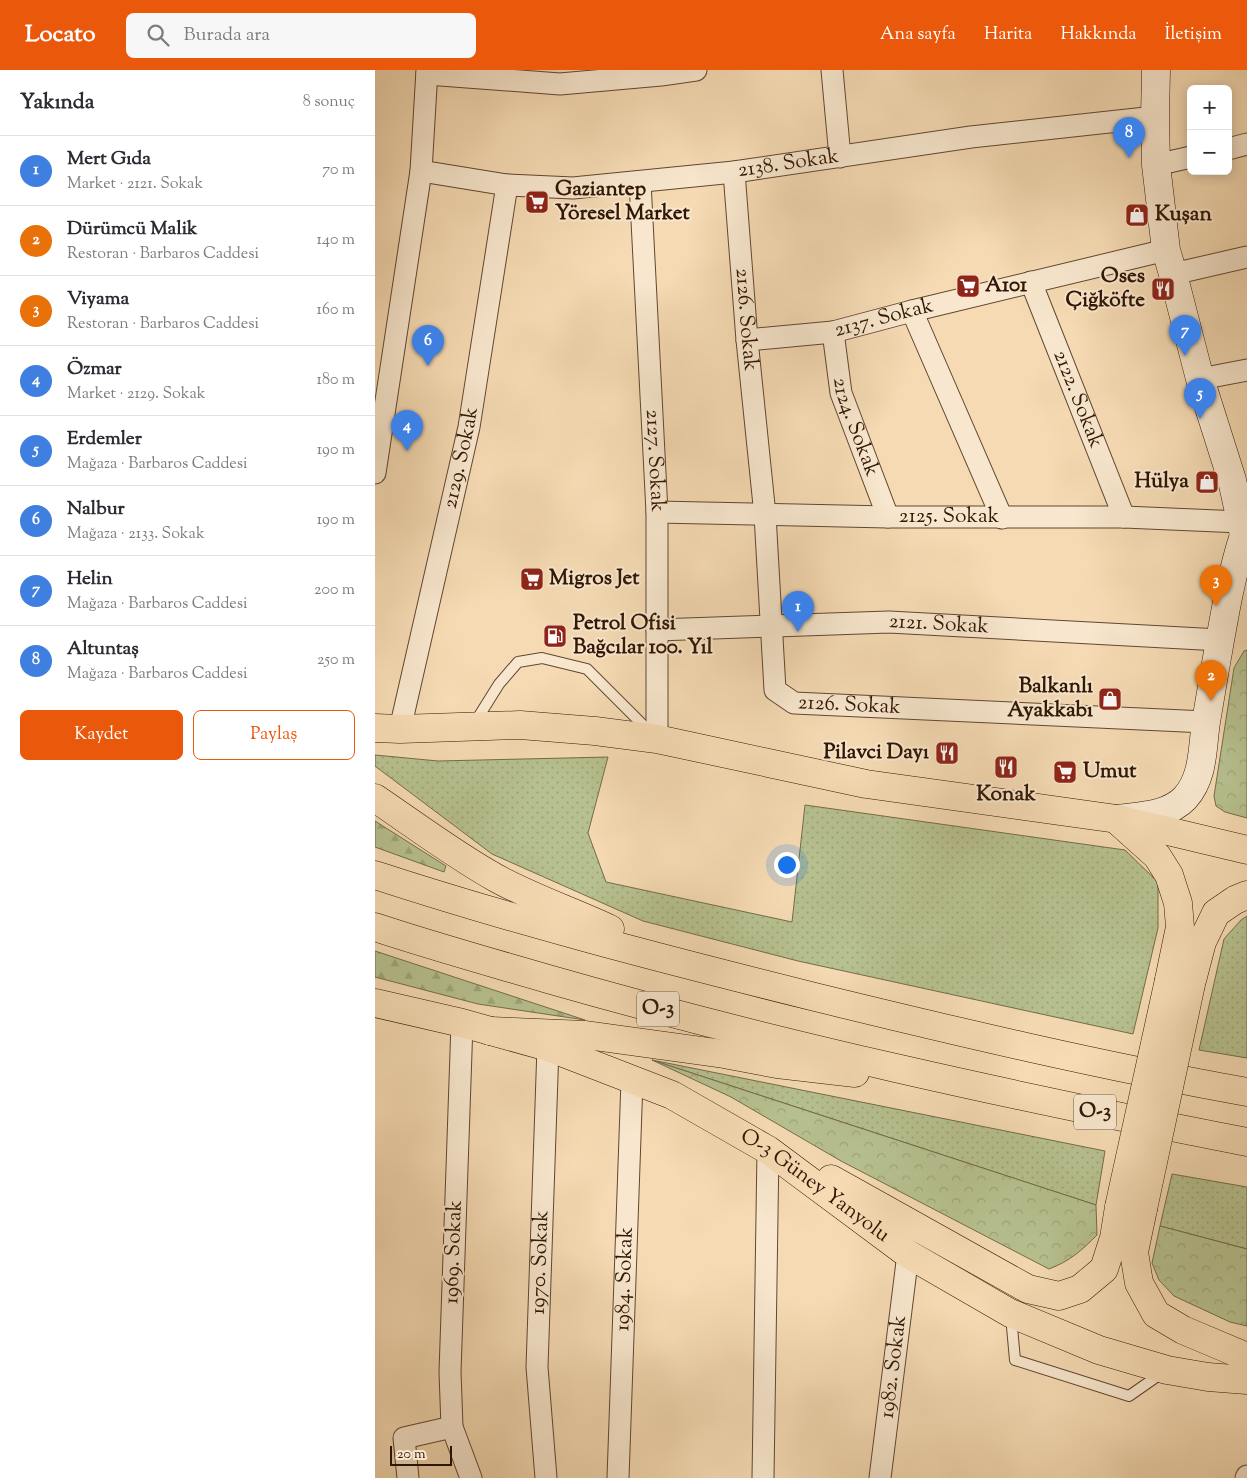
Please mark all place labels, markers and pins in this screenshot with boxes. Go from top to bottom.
pin: 8 [1113,117,1145,158]
place label: Gaziantep Yöresel Market [555,175,690,229]
supermarket icon: Gaziantep Yöresel Market [524,189,550,215]
place label: Kuşan [1155,200,1213,230]
shop icon: Kuşan [1124,202,1150,228]
place label: Oses Çiğköfte [1066,262,1145,316]
place label: A101 [985,271,1028,301]
supermarket icon: A101 [955,273,981,299]
restaurant icon: Oses Çiğköfte [1150,276,1176,302]
pin: 7 [1169,315,1201,356]
pin: 6 [412,325,444,366]
pin: 5 [1184,378,1216,419]
pin: 4 [391,410,423,451]
place label: Hülya [1135,467,1189,497]
shop icon: Hülya [1194,469,1220,495]
place label: Migros Jet [549,564,640,594]
pin: 3 [1200,565,1232,606]
supermarket icon: Migros Jet [519,566,545,592]
pin: 1 [782,591,814,632]
place label: Petrol Ofisi Bağcılar 100. Yıl [573,609,713,663]
fuel station icon: Petrol Ofisi Bağcılar 100. Yıl [542,623,568,649]
pin: 2 [1195,660,1227,701]
place label: Balkanlı Ayakkabı [1007,672,1093,726]
shop icon: Balkanlı Ayakkabı [1097,686,1123,712]
place label: Pilavci Dayı [823,738,929,768]
restaurant icon: Pilavci Dayı [934,740,960,766]
restaurant icon: Konak [993,754,1019,780]
place label: Umut [1083,757,1137,787]
supermarket icon: Umut [1052,759,1078,785]
place label: Konak [976,780,1036,810]

